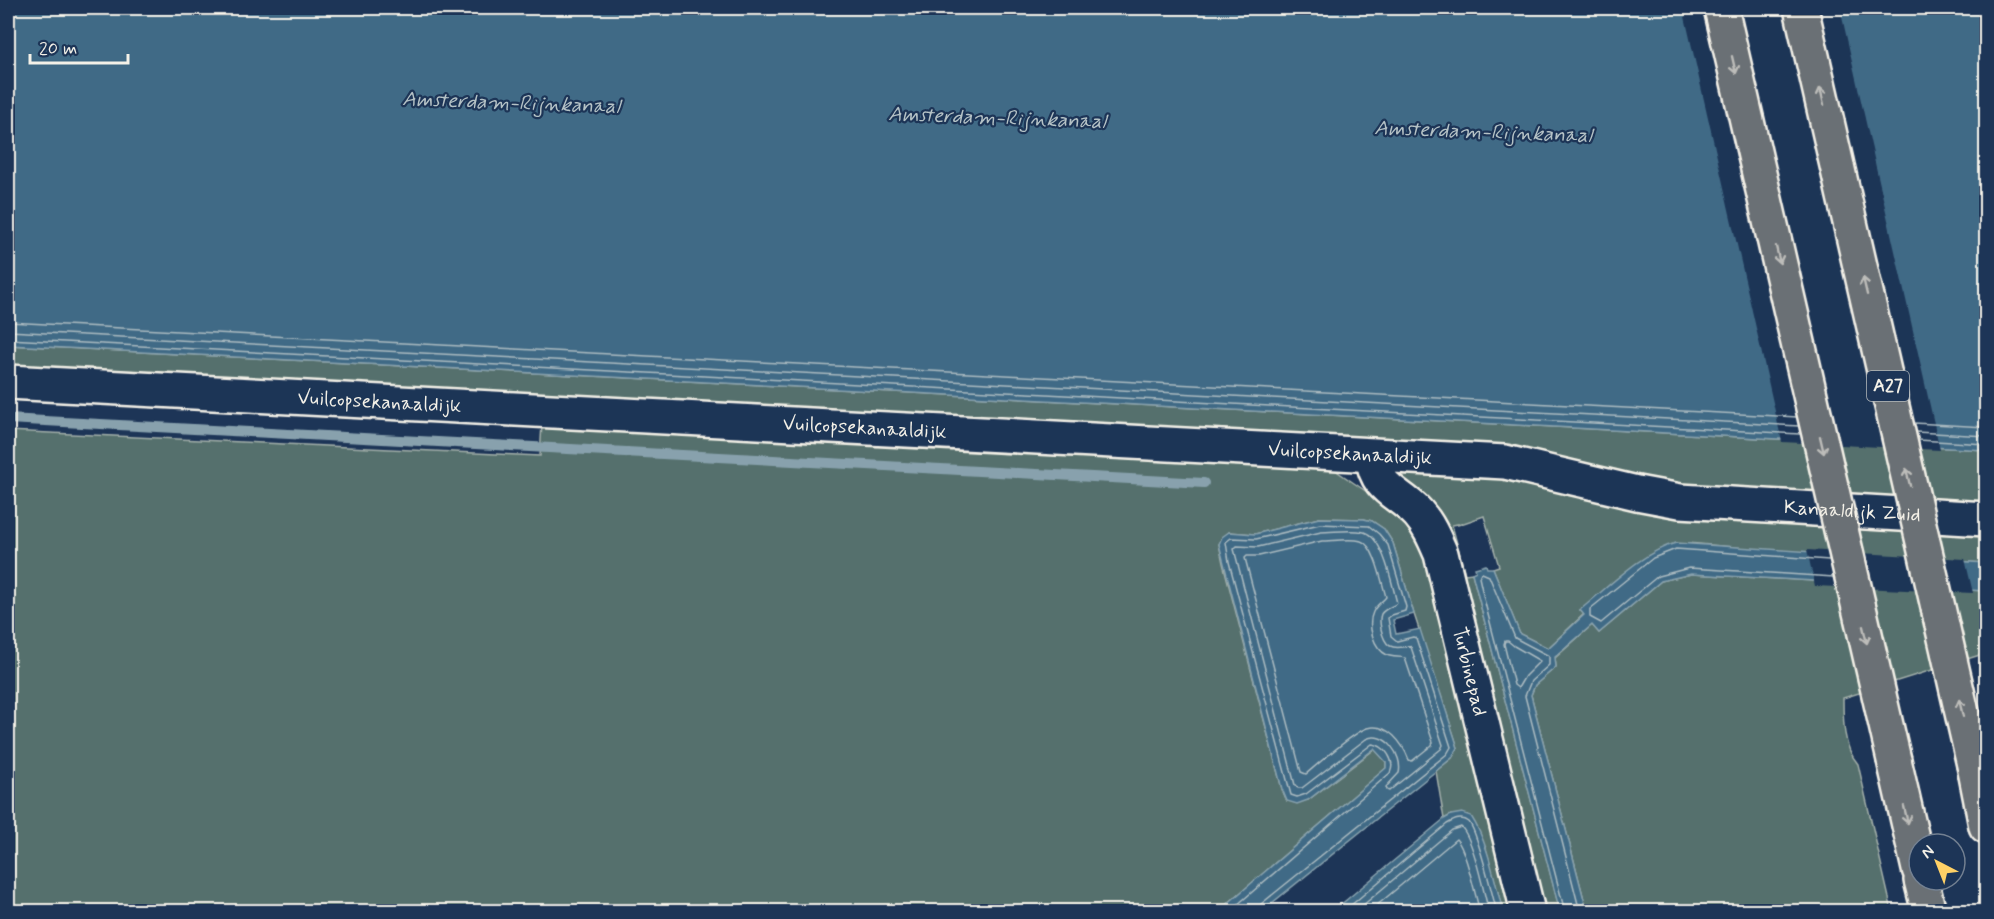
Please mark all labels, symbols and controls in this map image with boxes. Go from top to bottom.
scale bar [30,27,128,65]
text: 20 m [39,37,77,61]
one-way arrow [1729,55,1741,74]
water label: Amsterdam-Rijnkanaal [402,85,623,121]
one-way arrow [1815,87,1827,106]
water label: Amsterdam-Rijnkanaal [888,100,1109,136]
water label: Amsterdam-Rijnkanaal [1374,114,1595,150]
one-way arrow [1773,244,1784,264]
one-way arrow [1859,277,1870,297]
road number: A27 [1867,371,1909,401]
street label: Vuilcopsekanaaldijk [297,384,462,420]
street label: Vuilcopsekanaaldijk [782,410,947,446]
one-way arrow [1816,435,1828,454]
street label: Vuilcopsekanaaldijk [1267,436,1433,472]
one-way arrow [1902,467,1914,486]
street label: Kanaaldijk Zuid [1783,494,1921,529]
street label: Turbinepad [1446,624,1493,719]
one-way arrow [1860,624,1871,644]
one-way arrow [1954,698,1966,717]
one-way arrow [1901,805,1913,824]
north arrow [1907,832,1967,892]
text: N [1917,841,1939,863]

